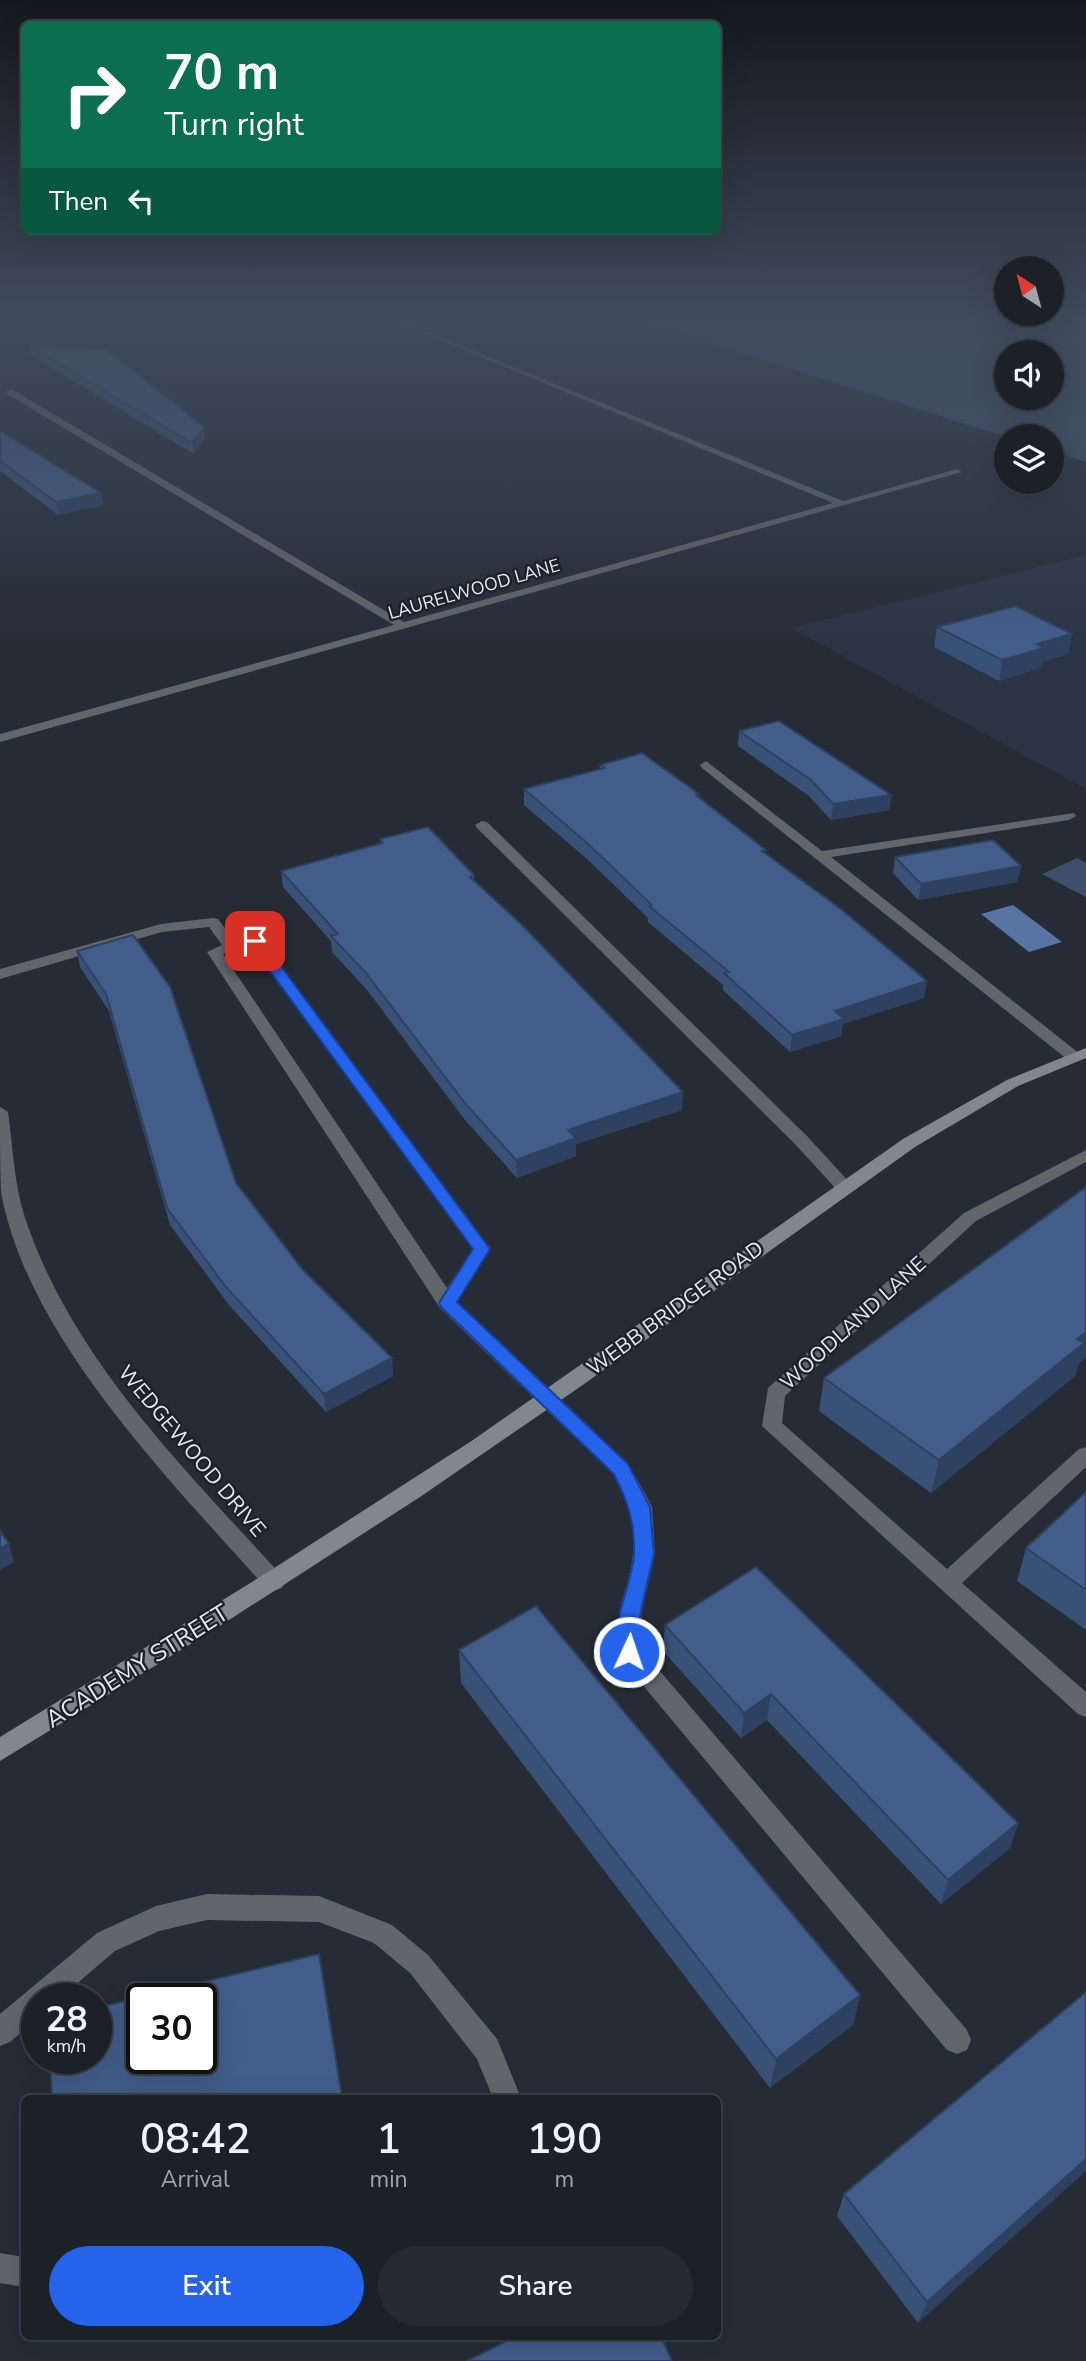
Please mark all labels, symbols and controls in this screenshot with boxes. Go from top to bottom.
text: 70 m [164,39,279,106]
icon: right [49,49,140,140]
text: Turn right [164,103,304,146]
icon: left [122,182,160,220]
text: Then [49,184,108,219]
north arrow [994,256,1064,326]
map controls [994,256,1064,494]
button: sound [994,340,1064,410]
button: layers [994,424,1064,494]
street label: LAURELWOOD LANE [385,553,563,625]
pin [225,911,285,971]
icon: arrive [236,922,274,960]
street label: WEBB BRIDGE ROAD [581,1234,769,1382]
street label: WOODLAND LANE [774,1250,932,1396]
street label: WEDGEWOOD DRIVE [112,1359,272,1543]
street label: ACADEMY STREET [39,1596,235,1735]
position arrow [592,1615,666,1689]
speed limit sign: 30 [126,1983,217,2074]
text: 28 [45,1996,88,2043]
text: km/h [47,2034,86,2058]
text: 08:42 [140,2111,251,2168]
text: 1 [376,2111,401,2168]
text: 190 [526,2111,602,2168]
text: Arrival [161,2164,230,2195]
text: min [370,2164,408,2195]
text: m [554,2164,574,2195]
button: Exit [49,2246,364,2326]
button: Share [378,2246,693,2326]

